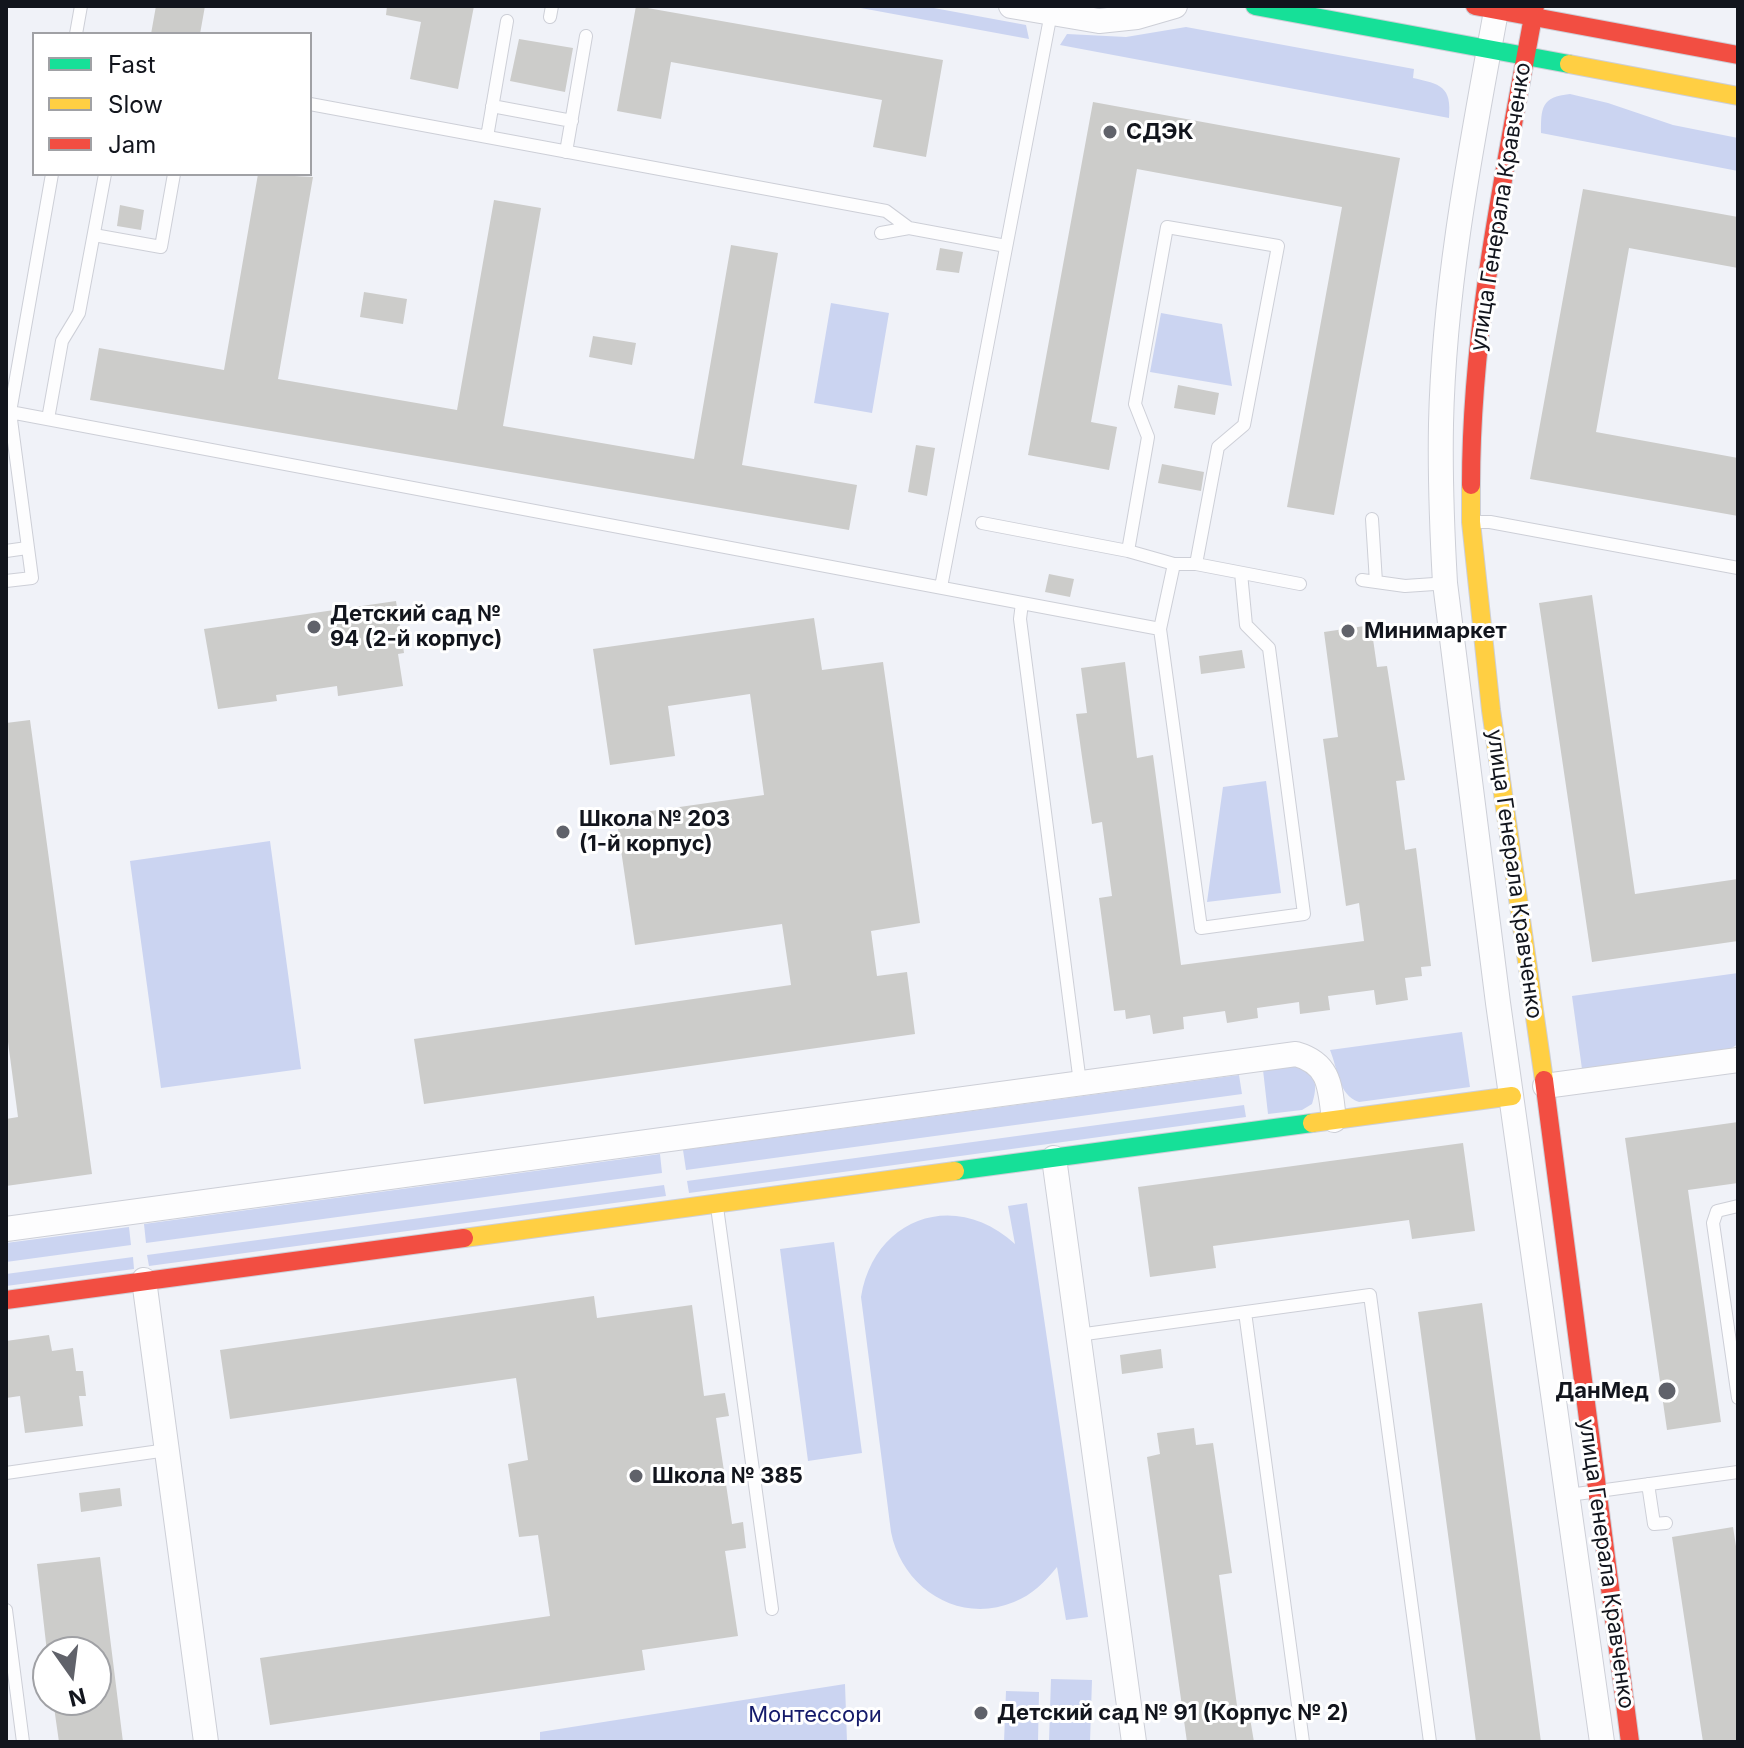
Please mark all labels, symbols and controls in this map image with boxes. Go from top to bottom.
legend [32,32,312,176]
text: Fast [108,50,156,79]
street label: улица Генерала Кравченко [1465,61,1537,353]
text: Slow [108,90,163,119]
place label: СДЭК [1126,119,1193,145]
marker: СДЭК [1101,123,1119,141]
text: Jam [108,130,156,159]
place label: Детский сад № 94 (2-й корпус) [330,601,502,652]
marker: Детский сад № 94 (2-й корпус) [305,618,323,636]
place label: Минимаркет [1364,618,1507,644]
marker: Минимаркет [1339,622,1357,640]
street label: улица Генерала Кравченко [1481,728,1547,1020]
place label: Школа № 203 (1-й корпус) [579,806,730,858]
marker: Школа № 203 (1-й корпус) [554,823,572,841]
place label: ДанМед [1555,1378,1649,1404]
marker: ДанМед [1656,1380,1678,1402]
street label: улица Генерала Кравченко [1573,1418,1639,1710]
place label: Школа № 385 [652,1463,803,1489]
marker: Школа № 385 [627,1467,645,1485]
north arrow [32,1636,112,1716]
text: N [66,1683,89,1712]
place label: Детский сад № 91 (Корпус № 2) [997,1700,1349,1726]
park label: Монтессори [748,1702,882,1728]
marker: Детский сад № 91 (Корпус № 2) [972,1704,990,1722]

